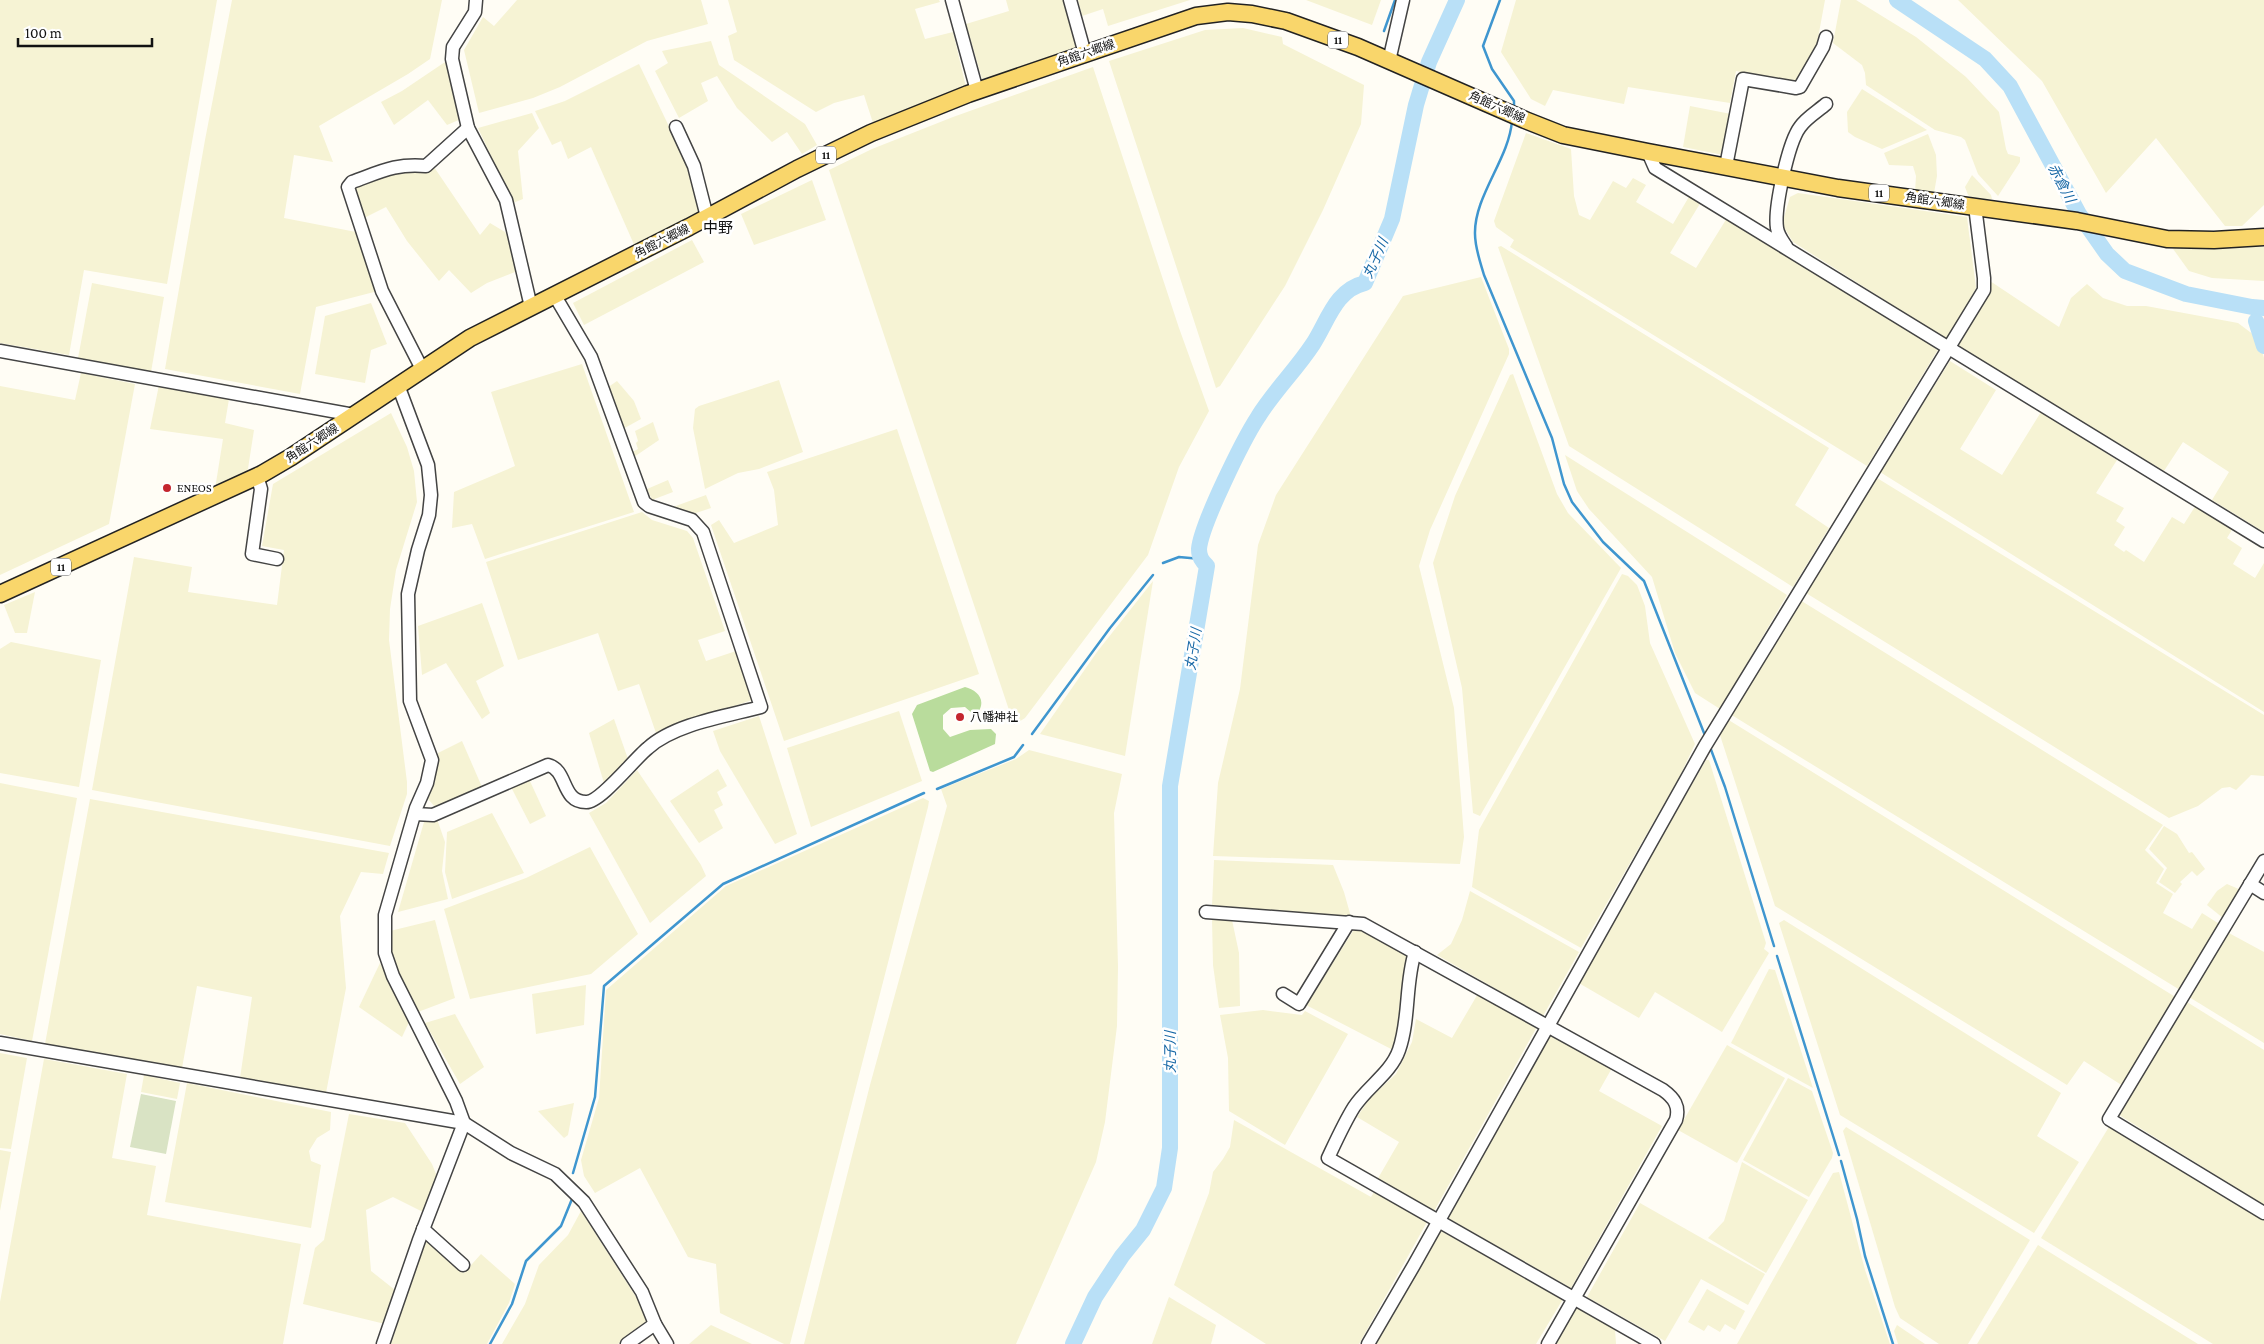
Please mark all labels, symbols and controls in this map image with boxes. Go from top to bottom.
scale bar [18,15,151,47]
text: 100 m [25,25,62,41]
road number: 11 [1328,32,1348,48]
street label: 角館六郷線 [1055,37,1117,69]
street label: 角館六郷線 [1467,88,1527,126]
road number: 11 [816,146,836,164]
water label: 赤倉川 [2045,161,2080,207]
road number: 11 [1869,184,1889,202]
street label: 角館六郷線 [1904,190,1966,212]
district label: 中野 [703,220,733,236]
street label: 角館六郷線 [632,221,692,261]
water label: 丸子川 [1359,234,1392,280]
street label: 角館六郷線 [283,421,341,465]
place label: ENEOS [177,481,212,495]
marker: ENEOS [161,482,173,494]
road number: 11 [51,558,71,576]
water label: 丸子川 [1182,625,1204,671]
place label: 八幡神社 [970,710,1018,724]
marker: 八幡神社 [954,711,966,723]
water label: 丸子川 [1162,1029,1178,1073]

